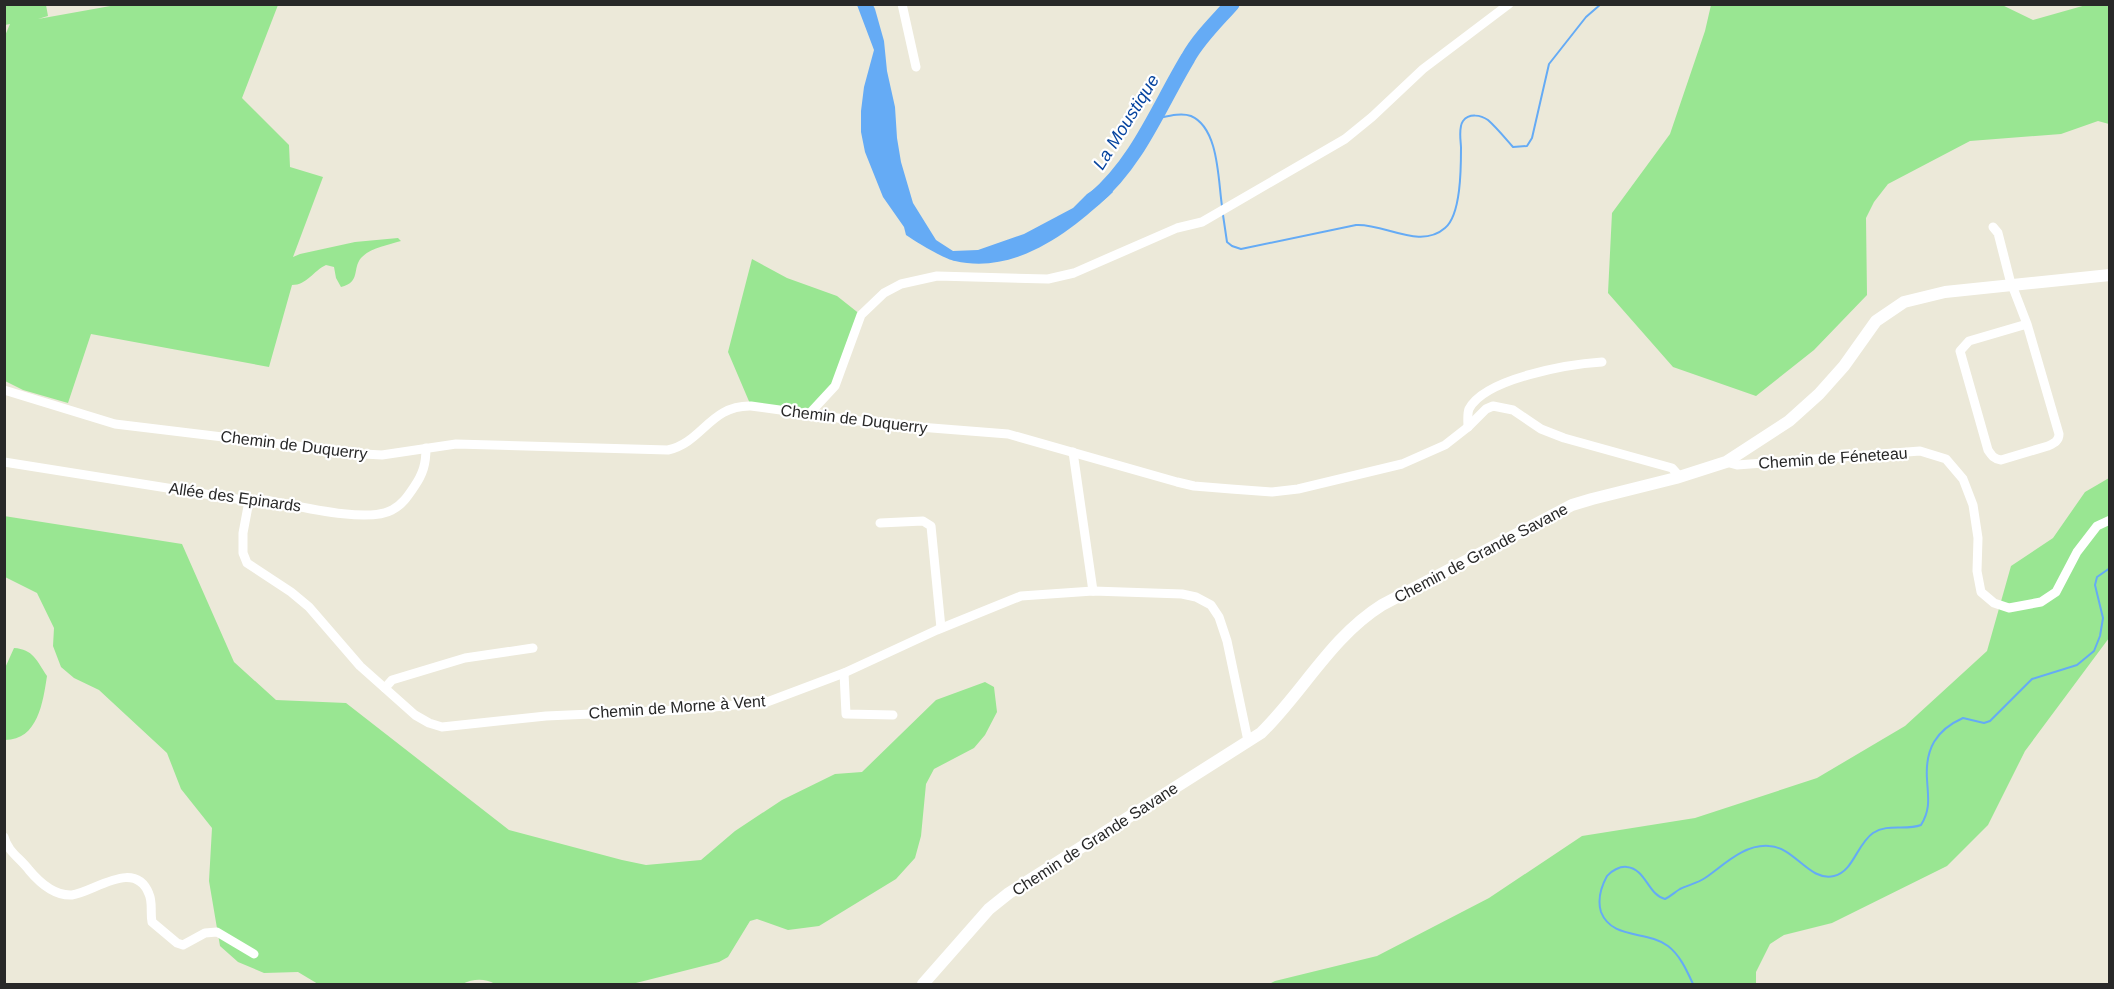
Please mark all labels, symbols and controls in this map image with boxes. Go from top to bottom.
water label: La Moustique [1089,71,1163,173]
street label: Chemin de Duquerry [780,402,928,436]
street label: Chemin de Duquerry [220,428,368,462]
street label: Chemin de Féneteau [1758,444,1908,472]
street label: Allée des Epinards [168,479,302,515]
street label: Chemin de Grande Savane [1391,500,1571,606]
street label: Chemin de Morne à Vent [588,692,766,722]
street label: Chemin de Grande Savane [1009,779,1181,899]

